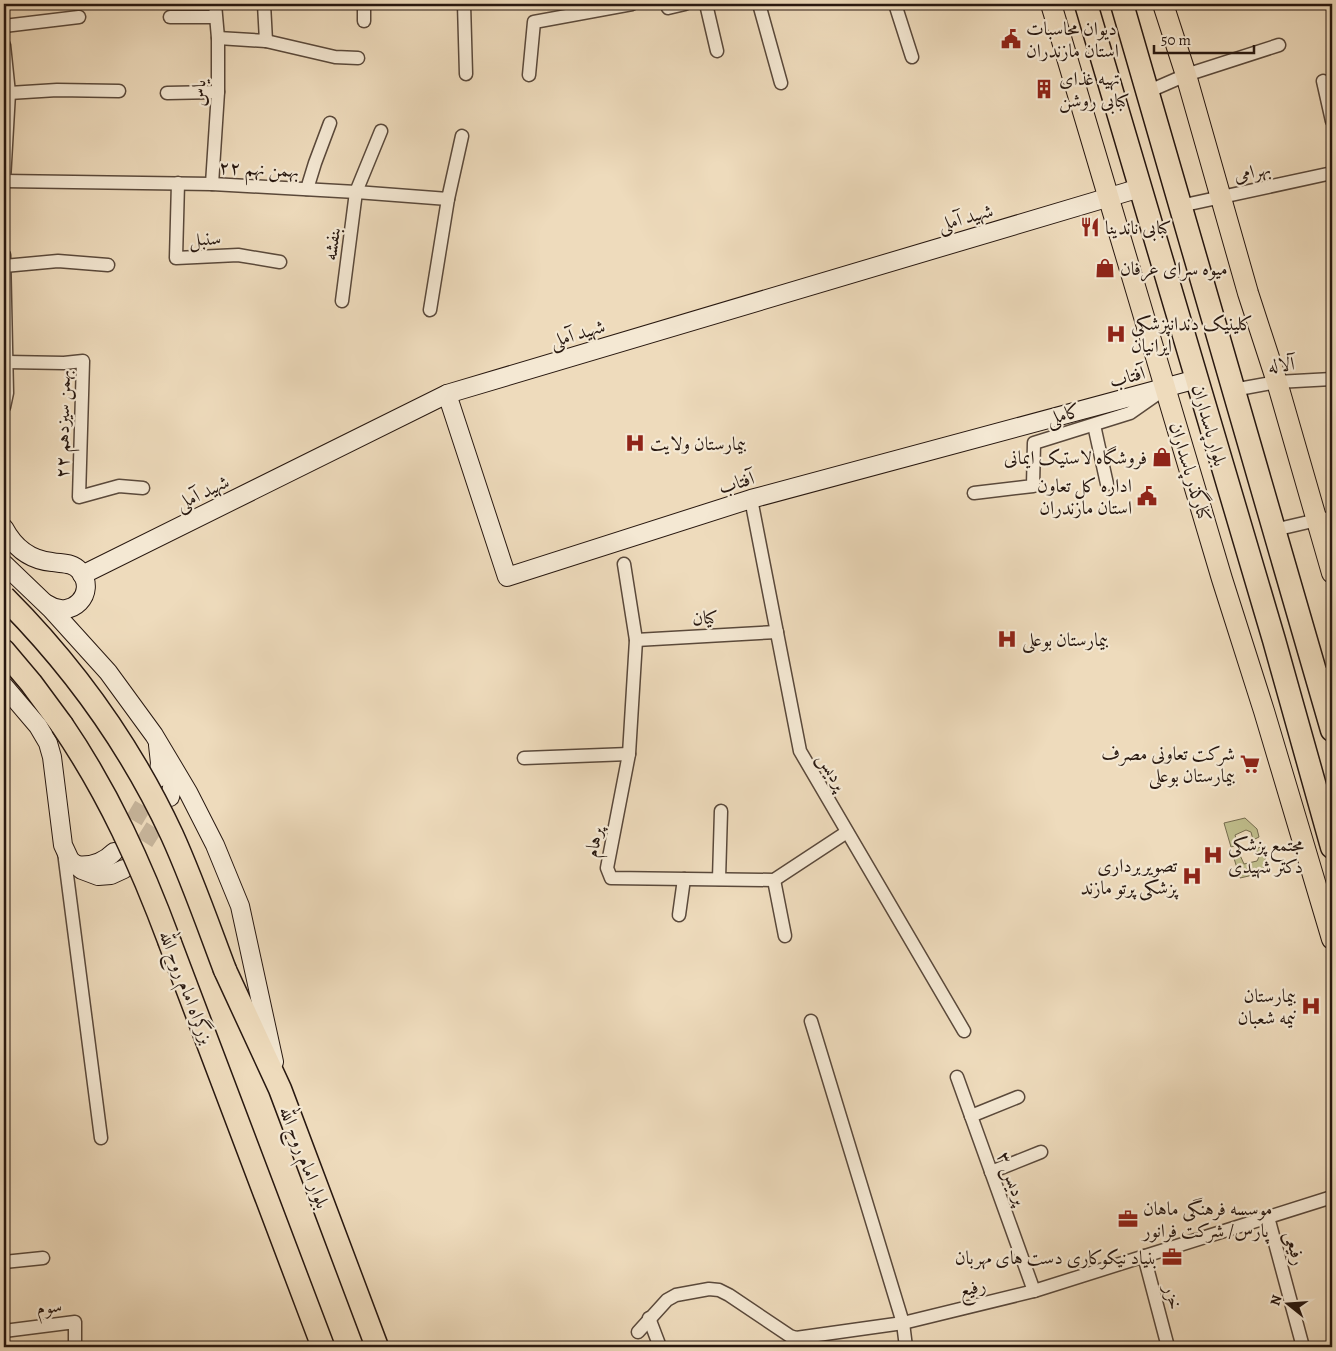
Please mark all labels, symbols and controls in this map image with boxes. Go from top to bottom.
place label: دیوان محاسبات استان مازندران [1026,16,1119,64]
scale bar [1154,22,1254,54]
public building icon: دیوان محاسبات استان مازندران [1000,28,1022,50]
text: 50 m [1161,30,1191,50]
place label: تهیه غذای کبابی روشن [1059,66,1130,115]
street label: یاس [186,78,213,107]
building icon: تهیه غذای کبابی روشن [1033,78,1055,100]
street label: ۲۲ بهمن نهم [218,154,300,189]
street label: بهرامی [1231,155,1273,189]
street label: شهید آملی [934,198,996,239]
place label: کبابی ناندینا [1105,215,1171,242]
restaurant icon: کبابی ناندینا [1079,216,1101,238]
street label: سنبل [188,225,222,253]
street label: بنفشه [317,226,347,262]
place label: میوه سرای عرفان [1120,256,1228,282]
shop icon: میوه سرای عرفان [1094,257,1116,279]
place label: کلینیک دندانپزشکی ایرانیان [1131,311,1253,359]
street label: شهید آملی [546,313,609,356]
hospital icon: کلینیک دندانپزشکی ایرانیان [1105,323,1127,345]
street label: آلاله [1266,350,1298,379]
street label: آفتاب [1106,359,1150,394]
street label: ۲۲ بهمن سیزدهم [49,369,82,479]
street label: بلوار پاسداران [1185,381,1233,469]
street label: کاملی [1043,397,1084,433]
street label: کنارگذر پاسداران [1162,419,1219,526]
place label: بیمارستان ولایت [650,431,746,457]
hospital icon: بیمارستان ولایت [624,432,646,454]
place label: فروشگاه لاستیک ایمانی [1004,445,1147,471]
shop icon: فروشگاه لاستیک ایمانی [1151,446,1173,468]
street label: آفتاب [715,465,759,501]
street label: شهید آملی [171,469,234,518]
place label: اداره کل تعاون استان مازندران [1037,473,1132,521]
public building icon: اداره کل تعاون استان مازندران [1136,485,1158,507]
street label: کیان [691,604,719,632]
place label: بیمارستان بوعلی [1022,627,1108,654]
hospital icon: بیمارستان بوعلی [996,628,1018,650]
place label: شرکت تعاونی مصرف بیمارستان بوعلی [1101,741,1235,790]
street label: پردیس [811,748,854,797]
supermarket icon: شرکت تعاونی مصرف بیمارستان بوعلی [1239,753,1261,775]
street label: پرهام [579,823,613,860]
place label: مجتمع پزشکی دکتر شهیدی [1228,832,1305,880]
hospital icon: مجتمع پزشکی دکتر شهیدی [1202,844,1224,866]
place label: تصویربرداری پزشکی پرتو مازند [1081,853,1179,901]
hospital icon: تصویربرداری پزشکی پرتو مازند [1181,865,1203,887]
street label: بزرگراه امام روح الله [149,926,222,1050]
place label: بیمارستان نیمه شعبان [1238,983,1296,1031]
hospital icon: بیمارستان نیمه شعبان [1300,995,1322,1017]
street label: بلوار امام روح الله [269,1102,337,1214]
street label: پردیس ۳ [990,1148,1034,1210]
place label: موسسه فرهنگی ماهان پارس/ شرکت فرانور [1141,1196,1272,1244]
office icon: موسسه فرهنگی ماهان پارس/ شرکت فرانور [1117,1208,1139,1230]
street label: رفیعی [1278,1228,1312,1268]
place label: بنیاد نیکوکاری دست های مهربان [955,1245,1157,1271]
office icon: بنیاد نیکوکاری دست های مهربان [1161,1246,1183,1268]
street label: رفیع [956,1272,990,1308]
north arrow [1264,1278,1314,1328]
street label: خزر [1157,1280,1189,1312]
street label: سوم [35,1293,64,1324]
text: N [1265,1293,1287,1308]

